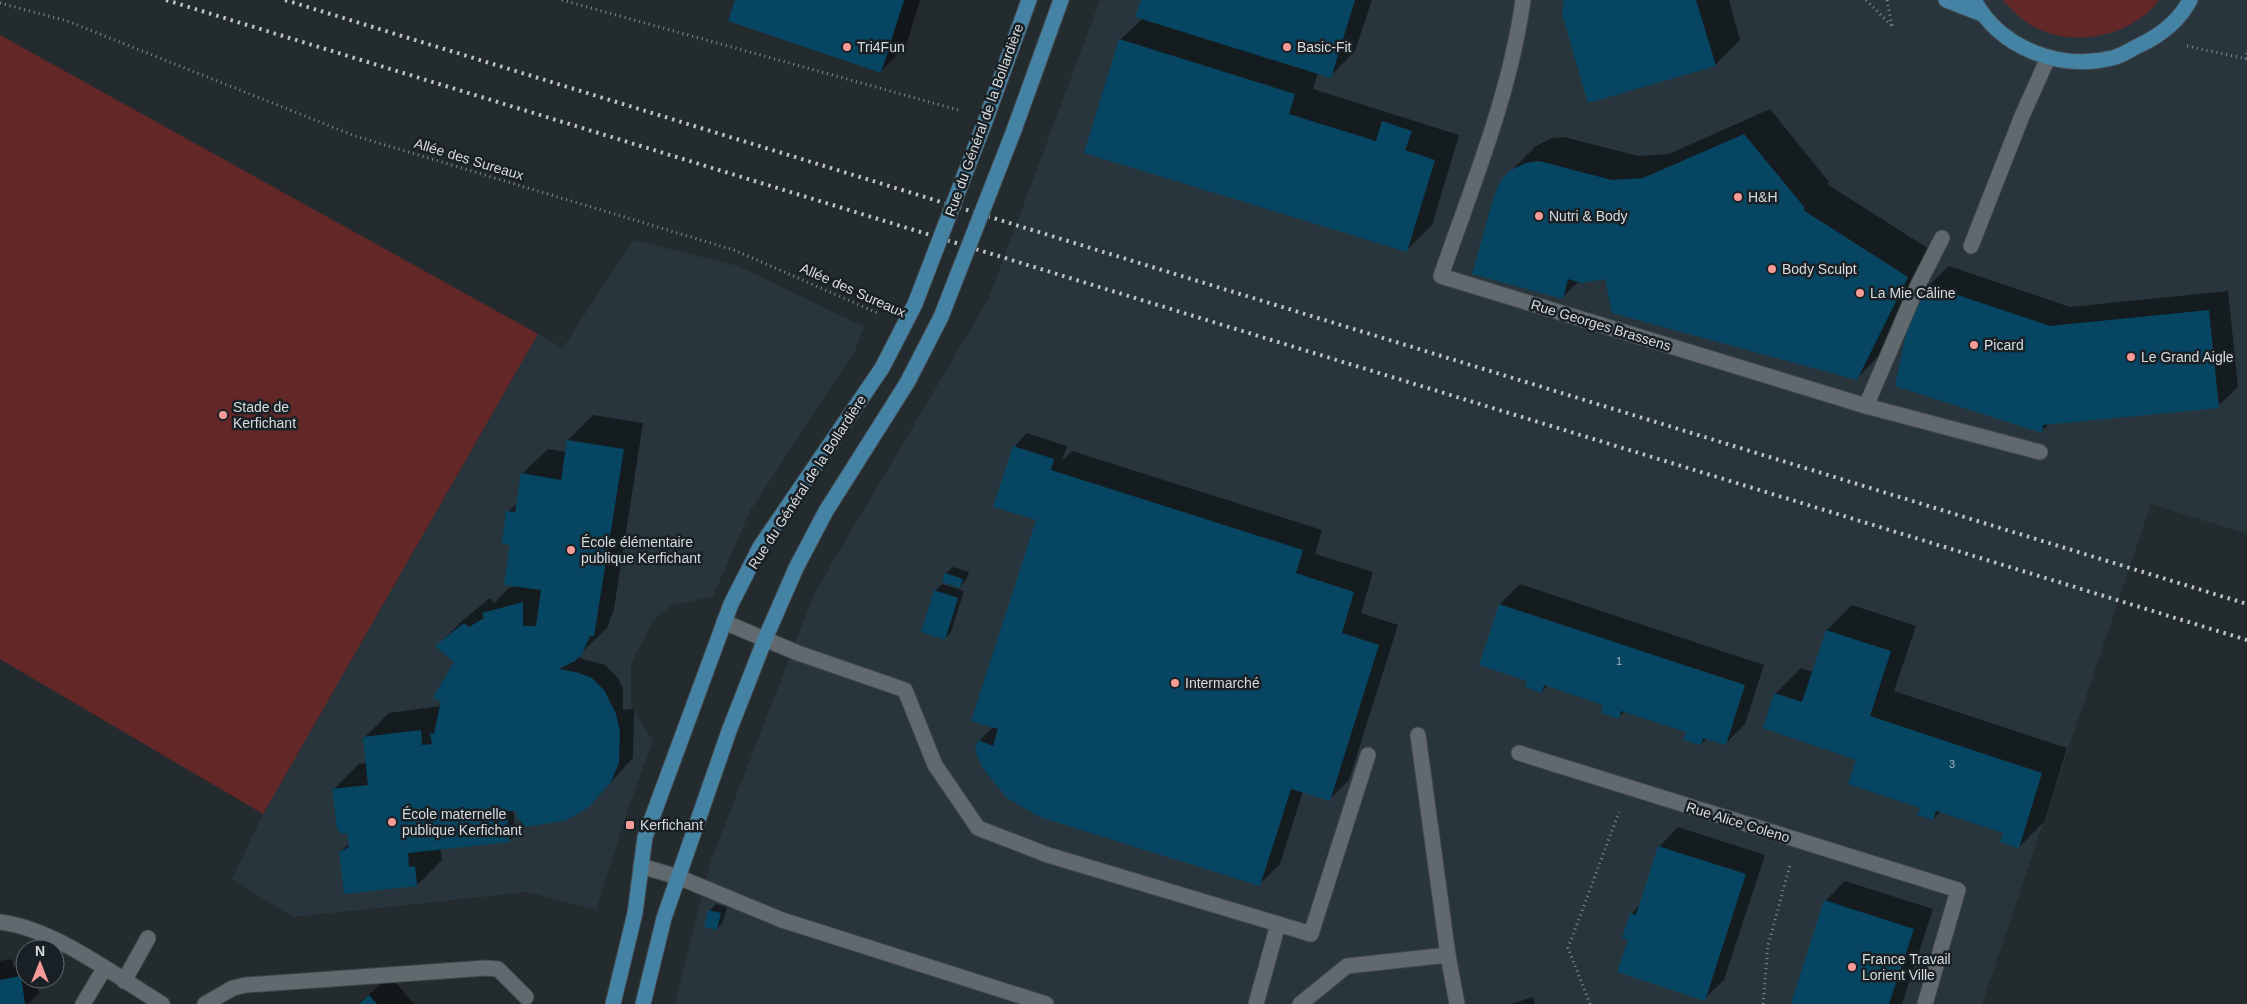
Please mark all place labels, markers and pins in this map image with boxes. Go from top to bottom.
place label: Tri4Fun [857,39,905,55]
place label: Basic-Fit [1297,39,1352,55]
marker: Tri4Fun [841,41,853,53]
marker: Basic-Fit [1281,41,1293,53]
place label: H&H [1748,189,1778,205]
marker: H&H [1732,191,1744,203]
place label: Nutri & Body [1549,208,1628,224]
marker: Nutri & Body [1533,210,1545,222]
place label: Body Sculpt [1782,261,1857,277]
marker: Body Sculpt [1766,263,1778,275]
place label: La Mie Câline [1870,285,1956,301]
marker: La Mie Câline [1854,287,1866,299]
place label: Picard [1984,337,2024,353]
marker: Picard [1968,339,1980,351]
place label: Le Grand Aigle [2141,349,2234,365]
marker: Le Grand Aigle [2125,351,2137,363]
place label: Stade de Kerfichant [233,399,296,431]
marker: Stade de Kerfichant [217,409,229,421]
place label: École élémentaire publique Kerfichant [581,534,701,566]
marker: École élémentaire publique Kerfichant [565,544,577,556]
place label: Intermarché [1185,675,1260,691]
marker: Intermarché [1169,677,1181,689]
place label: École maternelle publique Kerfichant [402,806,522,838]
marker: École maternelle publique Kerfichant [386,816,398,828]
place label: Kerfichant [640,817,703,833]
marker: Kerfichant [624,819,636,831]
place label: France Travail Lorient Ville [1862,951,1951,983]
marker: France Travail Lorient Ville [1846,961,1858,973]

